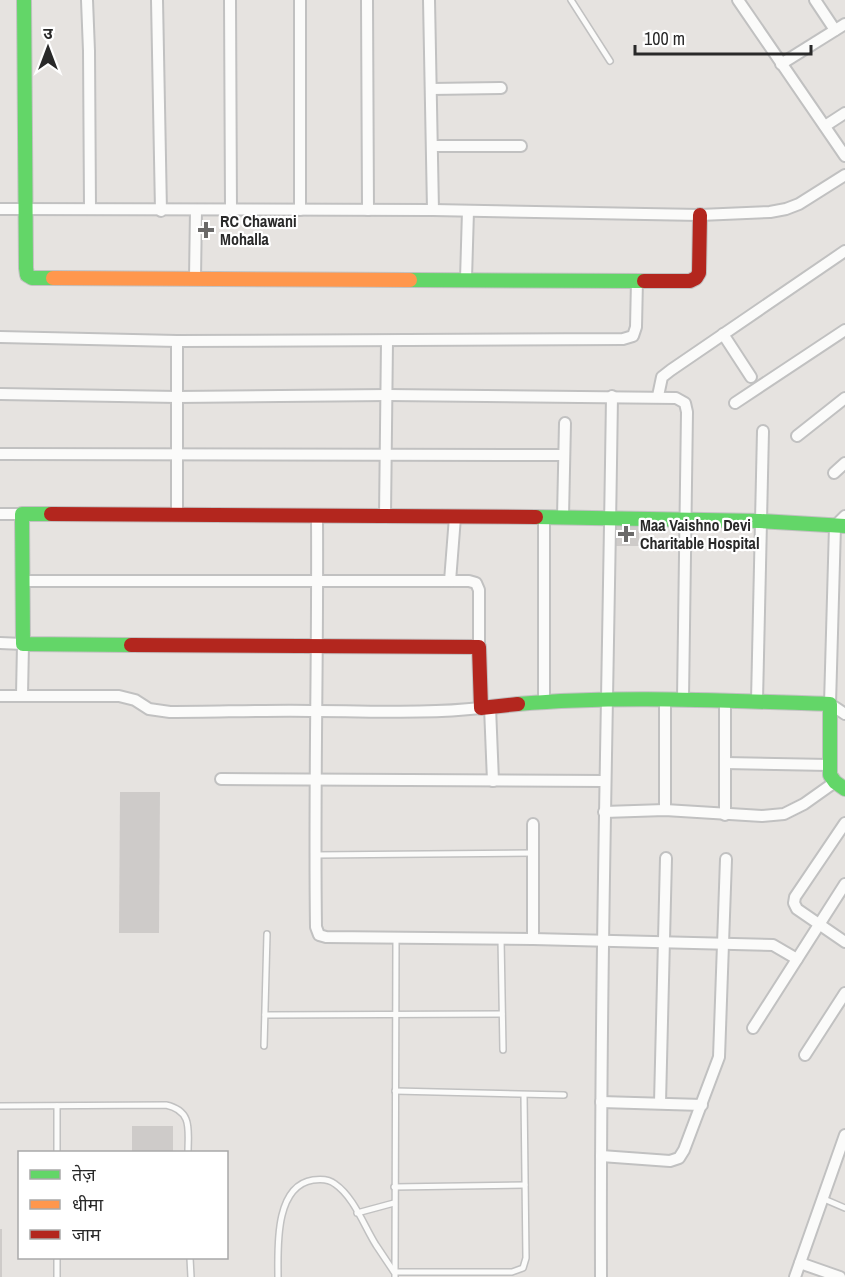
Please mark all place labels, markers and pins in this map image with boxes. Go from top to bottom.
place label: RC Chawani Mohalla [220,210,297,250]
marker: RC Chawani Mohalla [197,221,215,239]
place label: Maa Vaishno Devi Charitable Hospital [640,514,760,554]
marker: Maa Vaishno Devi Charitable Hospital [617,525,635,543]

